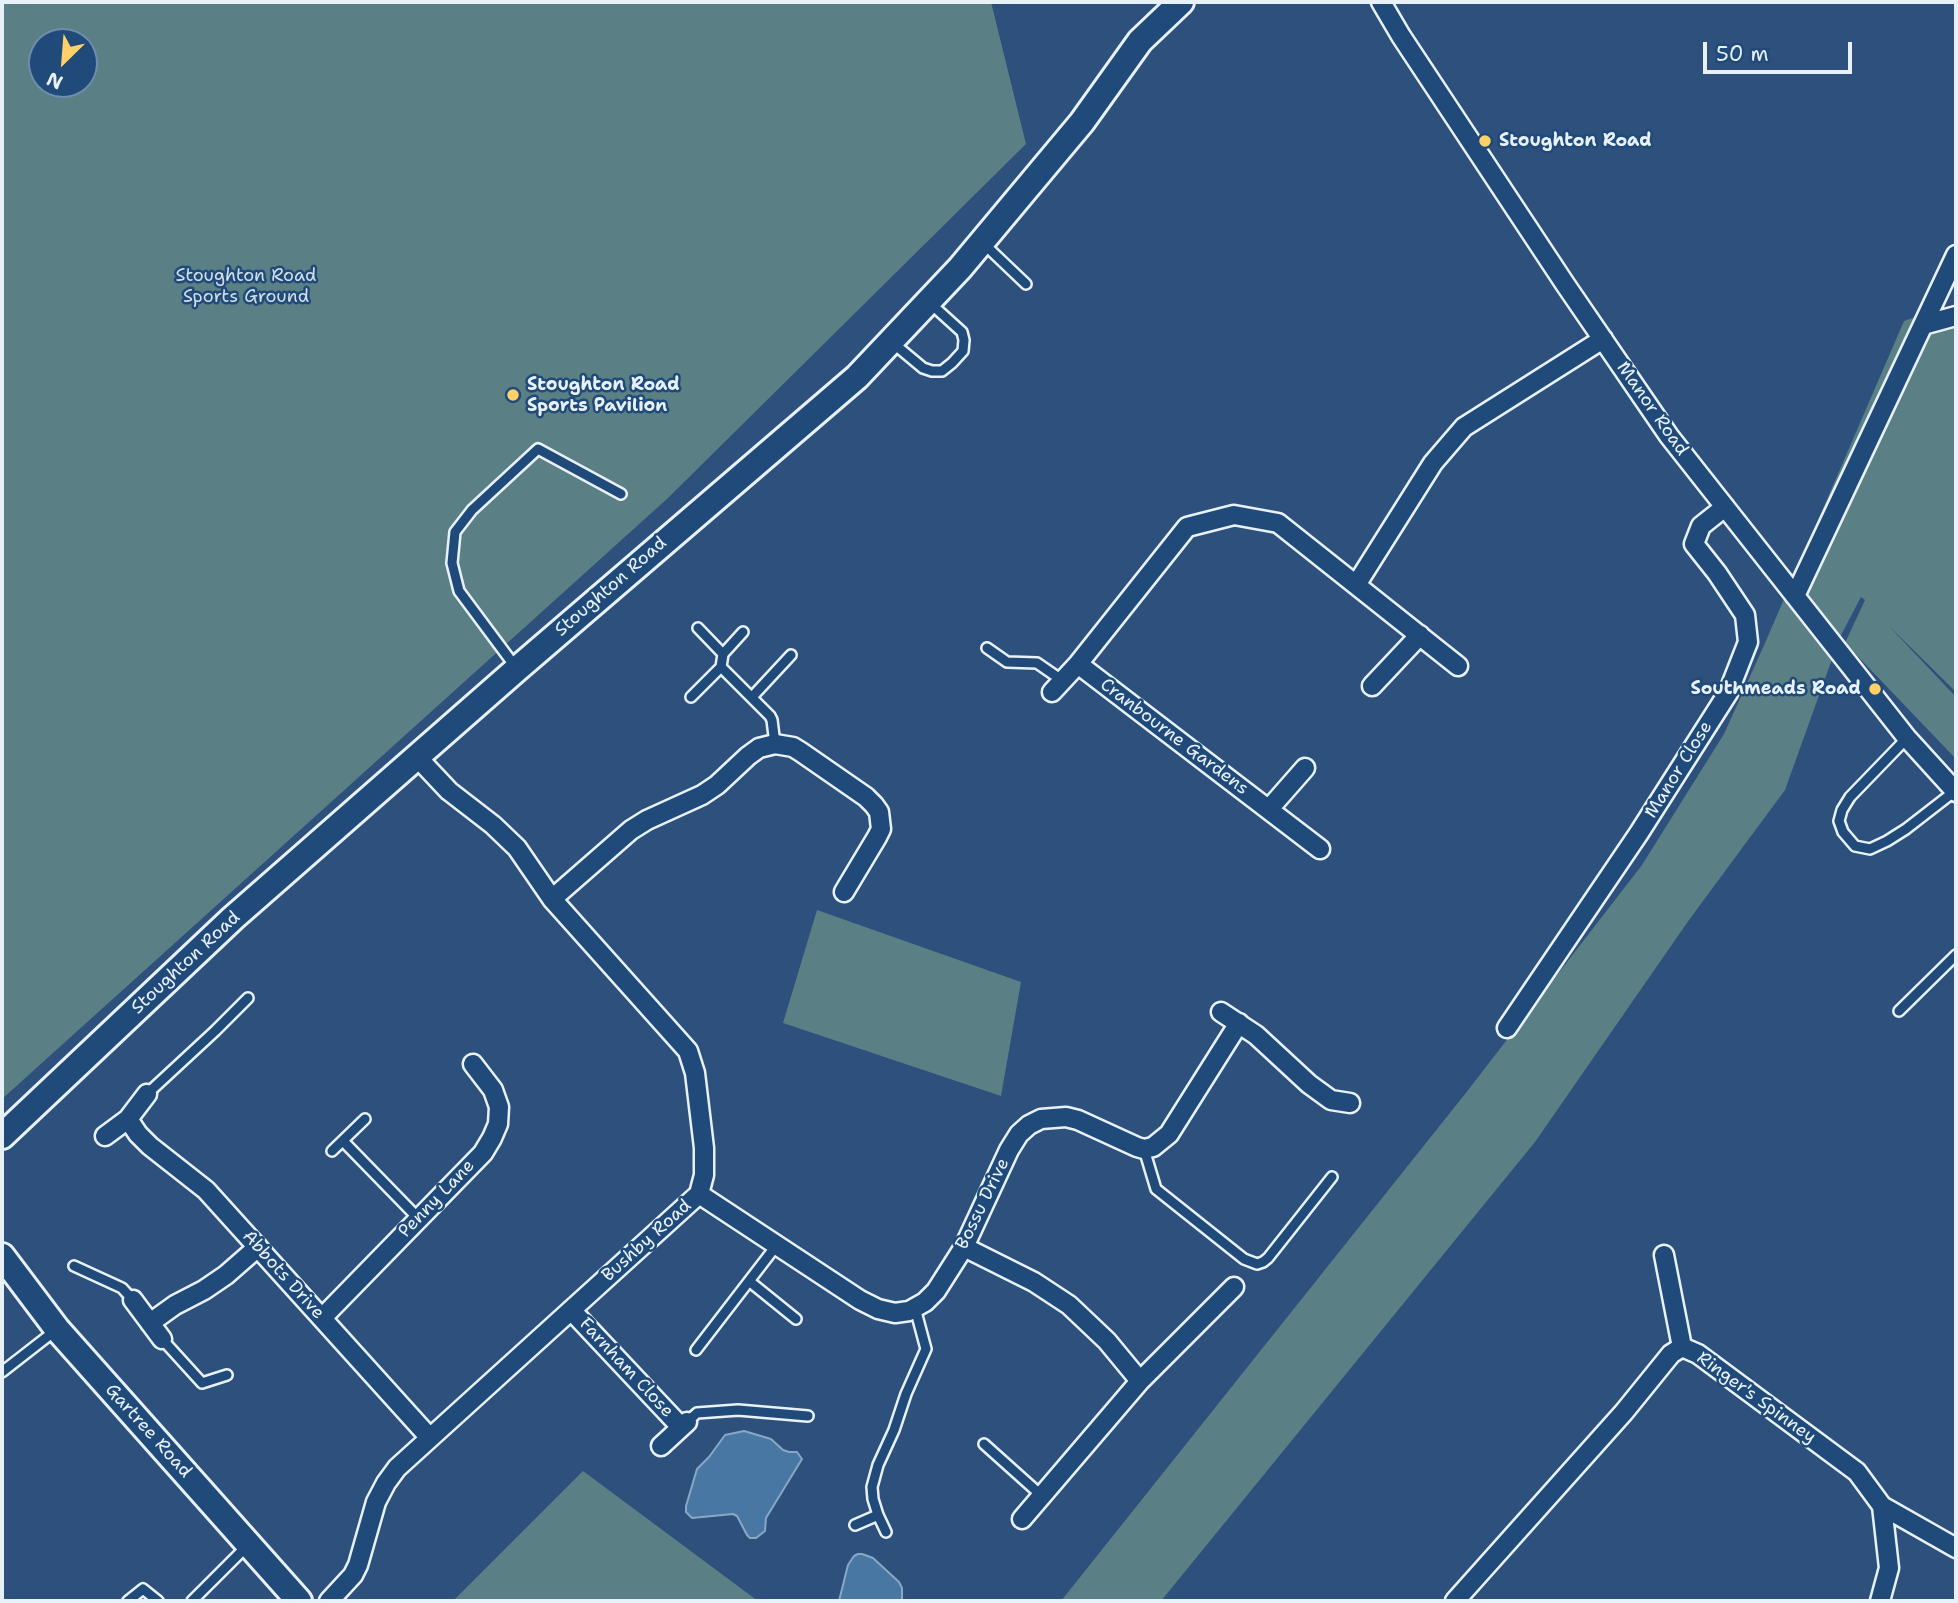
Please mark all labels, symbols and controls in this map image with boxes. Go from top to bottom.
north arrow [28,28,98,98]
scale bar [1706,28,1855,72]
text: 50 m [1716,40,1769,68]
text: N [43,66,67,95]
place label: Stoughton Road [1499,130,1652,152]
marker: Stoughton Road [1477,133,1493,149]
park label: Stoughton Road Sports Ground [176,265,316,308]
street label: Manor Road [1612,358,1692,460]
place label: Stoughton Road Sports Pavilion [527,374,680,416]
marker: Stoughton Road Sports Pavilion [505,387,521,403]
street label: Stoughton Road [551,533,671,641]
street label: Cranbourne Gardens [1096,674,1252,800]
place label: Southmeads Road [1690,678,1861,700]
marker: Southmeads Road [1867,681,1883,697]
street label: Manor Close [1641,717,1717,823]
street label: Stoughton Road [127,907,245,1019]
street label: Bossu Drive [952,1155,1014,1253]
street label: Penny Lane [394,1156,480,1242]
street label: Bushby Road [598,1195,696,1287]
street label: Abbots Drive [237,1226,329,1324]
street label: Farnham Close [574,1314,678,1422]
street label: Ringer's Spinney [1692,1347,1820,1449]
street label: Gartree Road [100,1380,196,1482]

